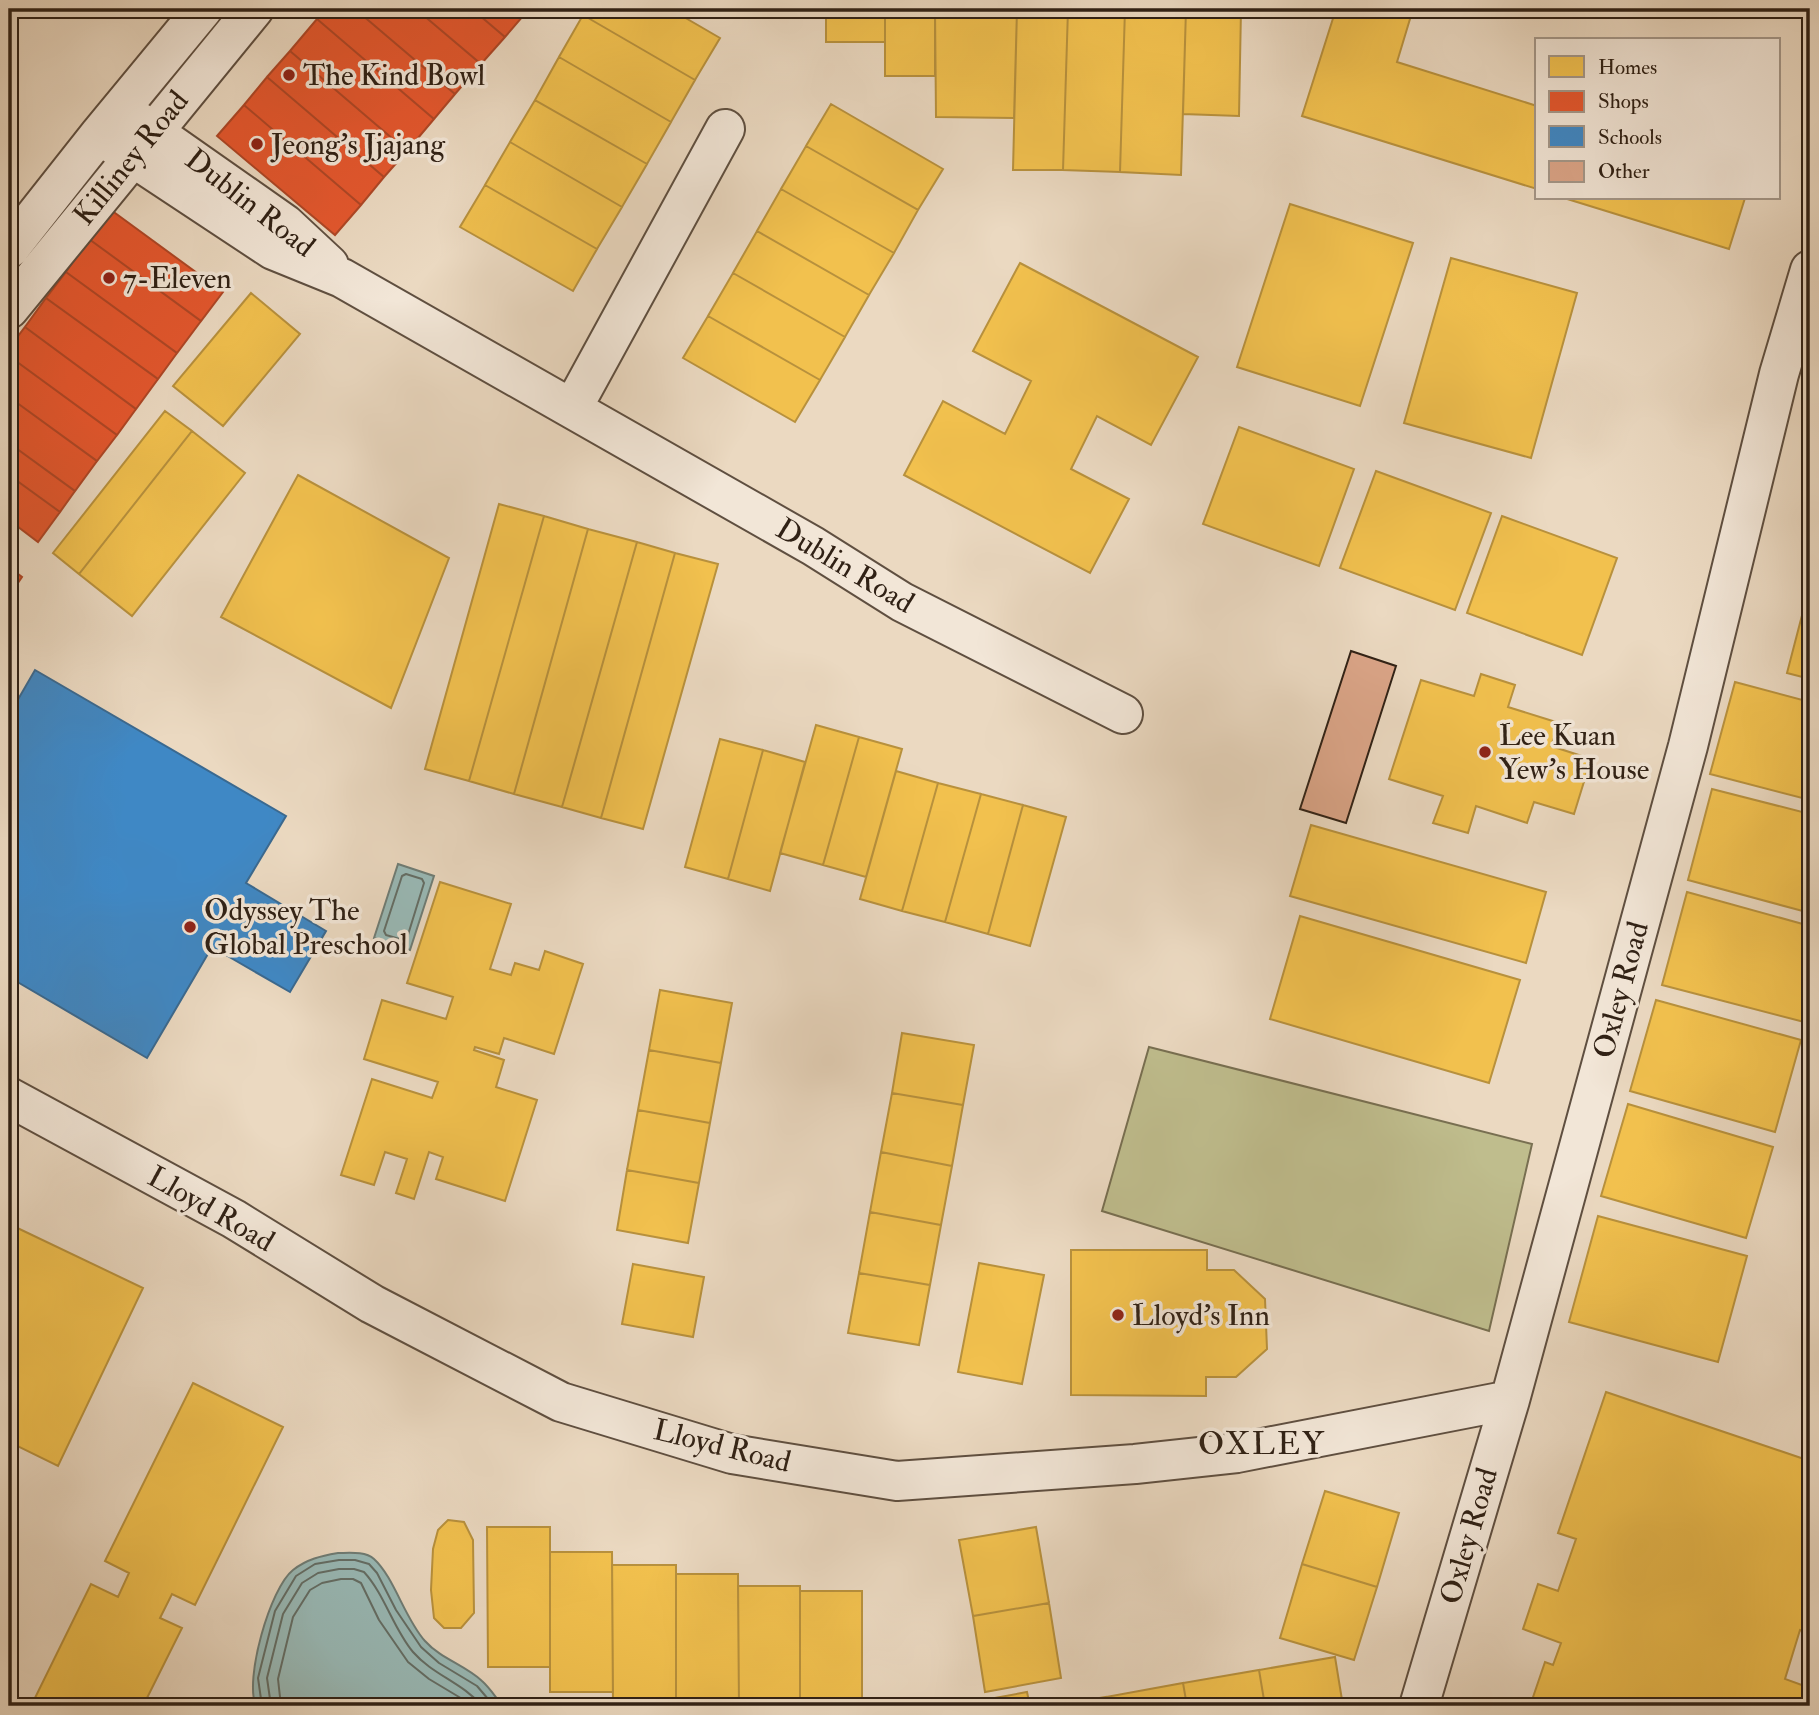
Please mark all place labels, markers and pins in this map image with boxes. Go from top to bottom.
place label: The Kind Bowl [303,57,486,94]
marker: The Kind Bowl [281,67,297,83]
place label: Jeong’s Jjajang [270,126,446,163]
marker: Jeong’s Jjajang [249,136,265,152]
place label: 7-Eleven [123,260,232,297]
marker: 7-Eleven [101,270,117,286]
place label: Lee Kuan Yew's House [1499,717,1649,788]
marker: Lee Kuan Yew's House [1477,744,1493,760]
place label: Odyssey The Global Preschool [204,892,408,963]
marker: Odyssey The Global Preschool [182,919,198,935]
place label: Lloyd's Inn [1132,1297,1270,1334]
marker: Lloyd's Inn [1110,1307,1126,1323]

